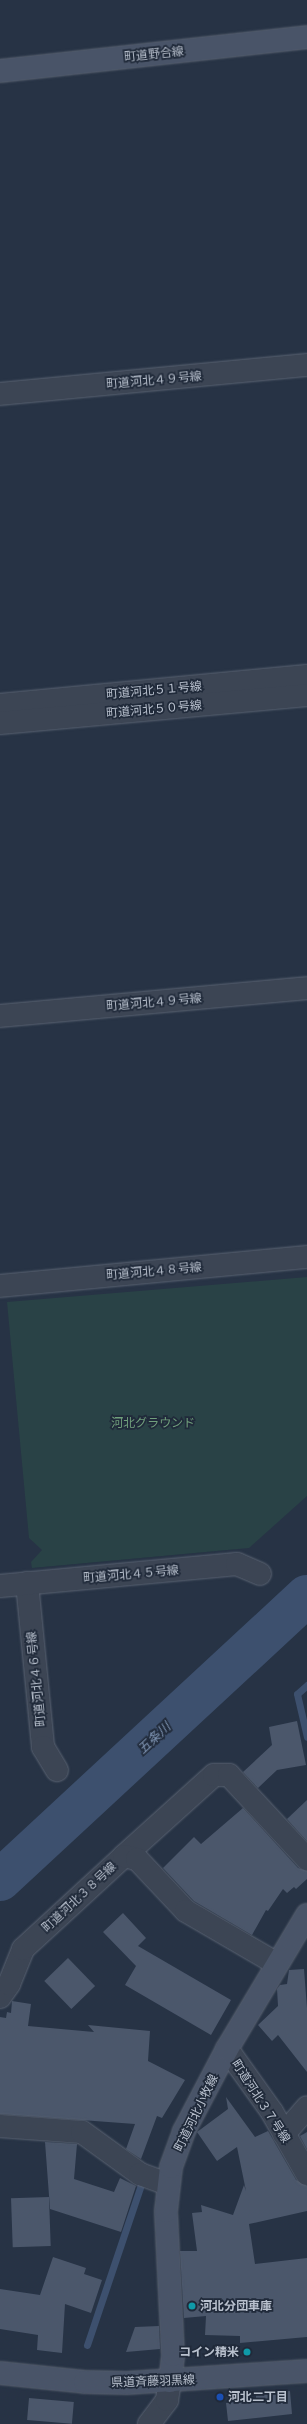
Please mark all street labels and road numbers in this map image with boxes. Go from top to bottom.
street label: 町道野合線 [123,44,185,64]
street label: 町道河北４９号線 [106,369,202,391]
street label: 町道河北５１号線 [106,679,202,701]
street label: 町道河北５０号線 [106,698,202,720]
street label: 町道河北４９号線 [106,991,202,1013]
street label: 町道河北４８号線 [106,1260,202,1282]
street label: 町道河北４５号線 [83,1563,179,1585]
street label: 町道河北４６号線 [24,1631,48,1727]
street label: 町道河北３８号線 [39,1859,119,1935]
street label: 町道河北３７号線 [229,2057,293,2145]
street label: 町道河北小牧線 [171,2072,221,2154]
street label: 県道斉藤羽黒線 [111,2372,195,2390]

